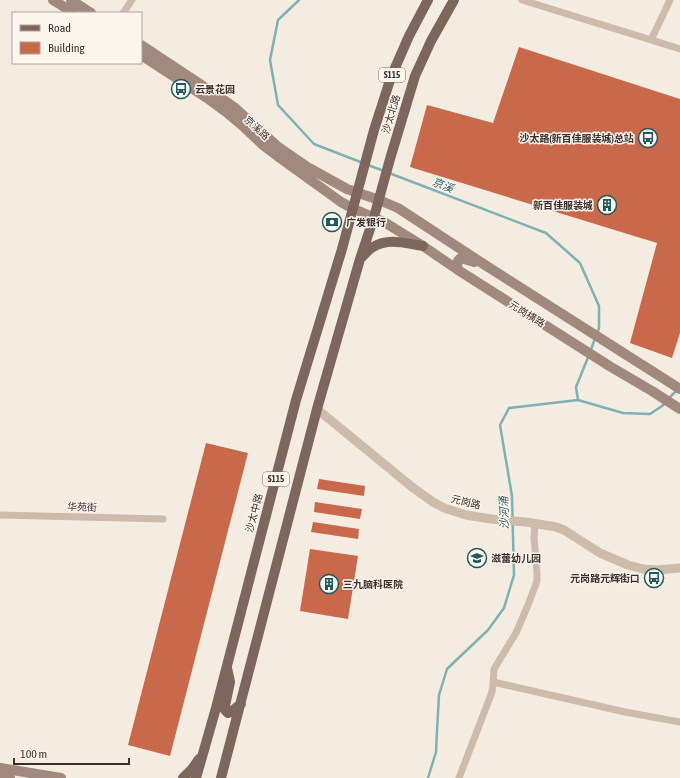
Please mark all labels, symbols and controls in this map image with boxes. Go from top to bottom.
legend [12,12,142,64]
text: Road [48,21,71,35]
text: Building [48,41,86,55]
road number: S115 [379,68,405,82]
bus stop icon: 云景花园 [170,78,192,100]
place label: 云景花园 [195,84,235,95]
street label: 沙太北路 [380,93,402,135]
street label: 京溪路 [242,114,272,142]
bus stop icon: 沙太路(新百佳服装城)总站 [637,127,659,149]
place label: 沙太路(新百佳服装城)总站 [519,132,634,144]
water label: 京溪 [431,175,456,195]
building icon: 新百佳服装城 [596,194,618,216]
place label: 新百佳服装城 [533,199,593,211]
bank icon: 广发银行 [321,211,343,233]
place label: 广发银行 [346,217,386,228]
street label: 元岗横路 [507,299,547,329]
road number: S115 [263,472,289,486]
street label: 沙太中路 [244,492,264,534]
street label: 元岗路 [450,493,482,511]
water label: 沙河涌 [497,494,511,530]
street label: 华苑街 [67,501,97,513]
school or university icon: 滋蕾幼儿园 [466,547,488,569]
place label: 滋蕾幼儿园 [491,552,541,564]
bus stop icon: 元岗路元辉街口 [643,567,665,589]
building icon: 三九脑科医院 [318,573,340,595]
place label: 元岗路元辉街口 [570,573,640,584]
place label: 三九脑科医院 [343,579,403,590]
scale bar [14,740,129,766]
text: 100 m [20,747,47,761]

